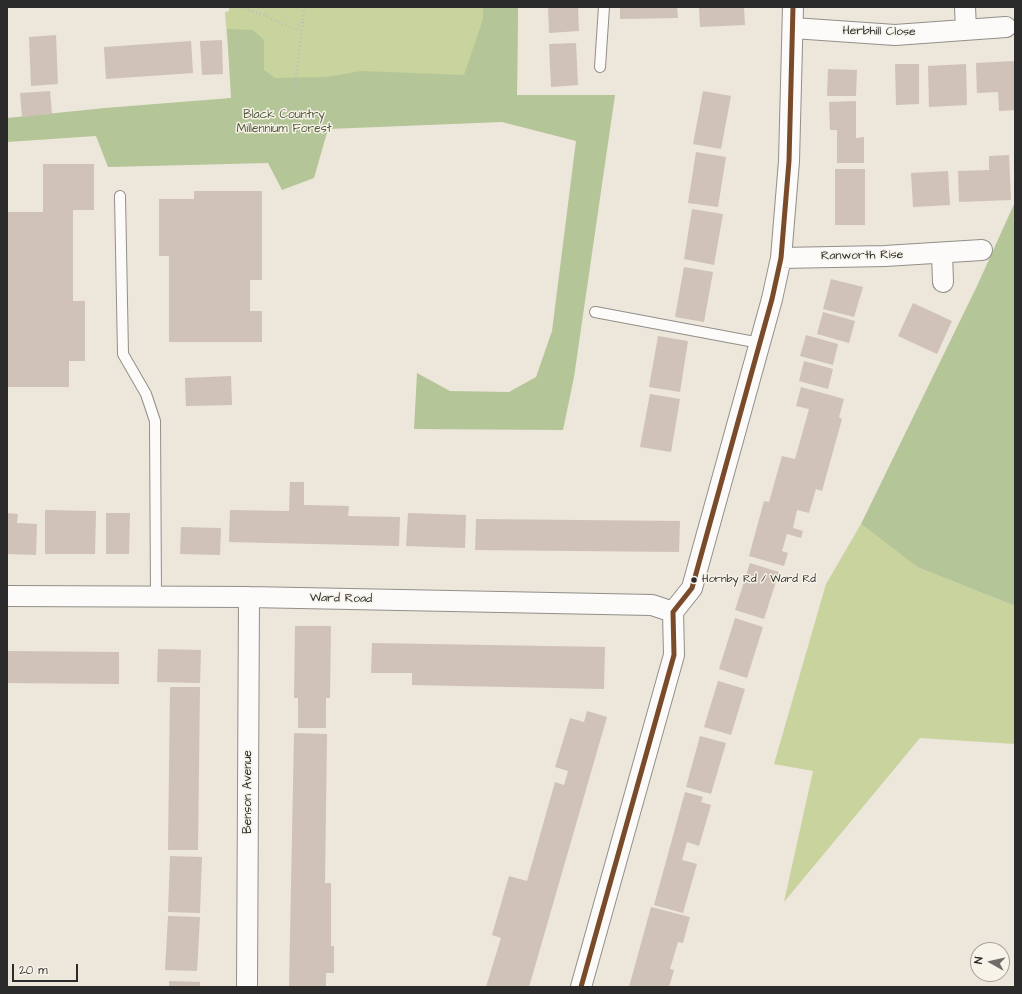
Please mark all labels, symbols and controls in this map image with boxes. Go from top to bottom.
street label: Herbhill Close [842,24,916,40]
park label: Black Country Millennium Forest [236,108,332,136]
street label: Ranworth Rise [821,248,903,264]
place label: Hornby Rd / Ward Rd [702,573,816,587]
marker: Hornby Rd / Ward Rd [689,575,699,585]
street label: Ward Road [310,591,372,607]
street label: Benson Avenue [241,750,255,834]
north arrow [970,942,1010,982]
scale bar [14,956,80,982]
text: N [971,956,987,965]
text: 20 m [19,962,48,979]

